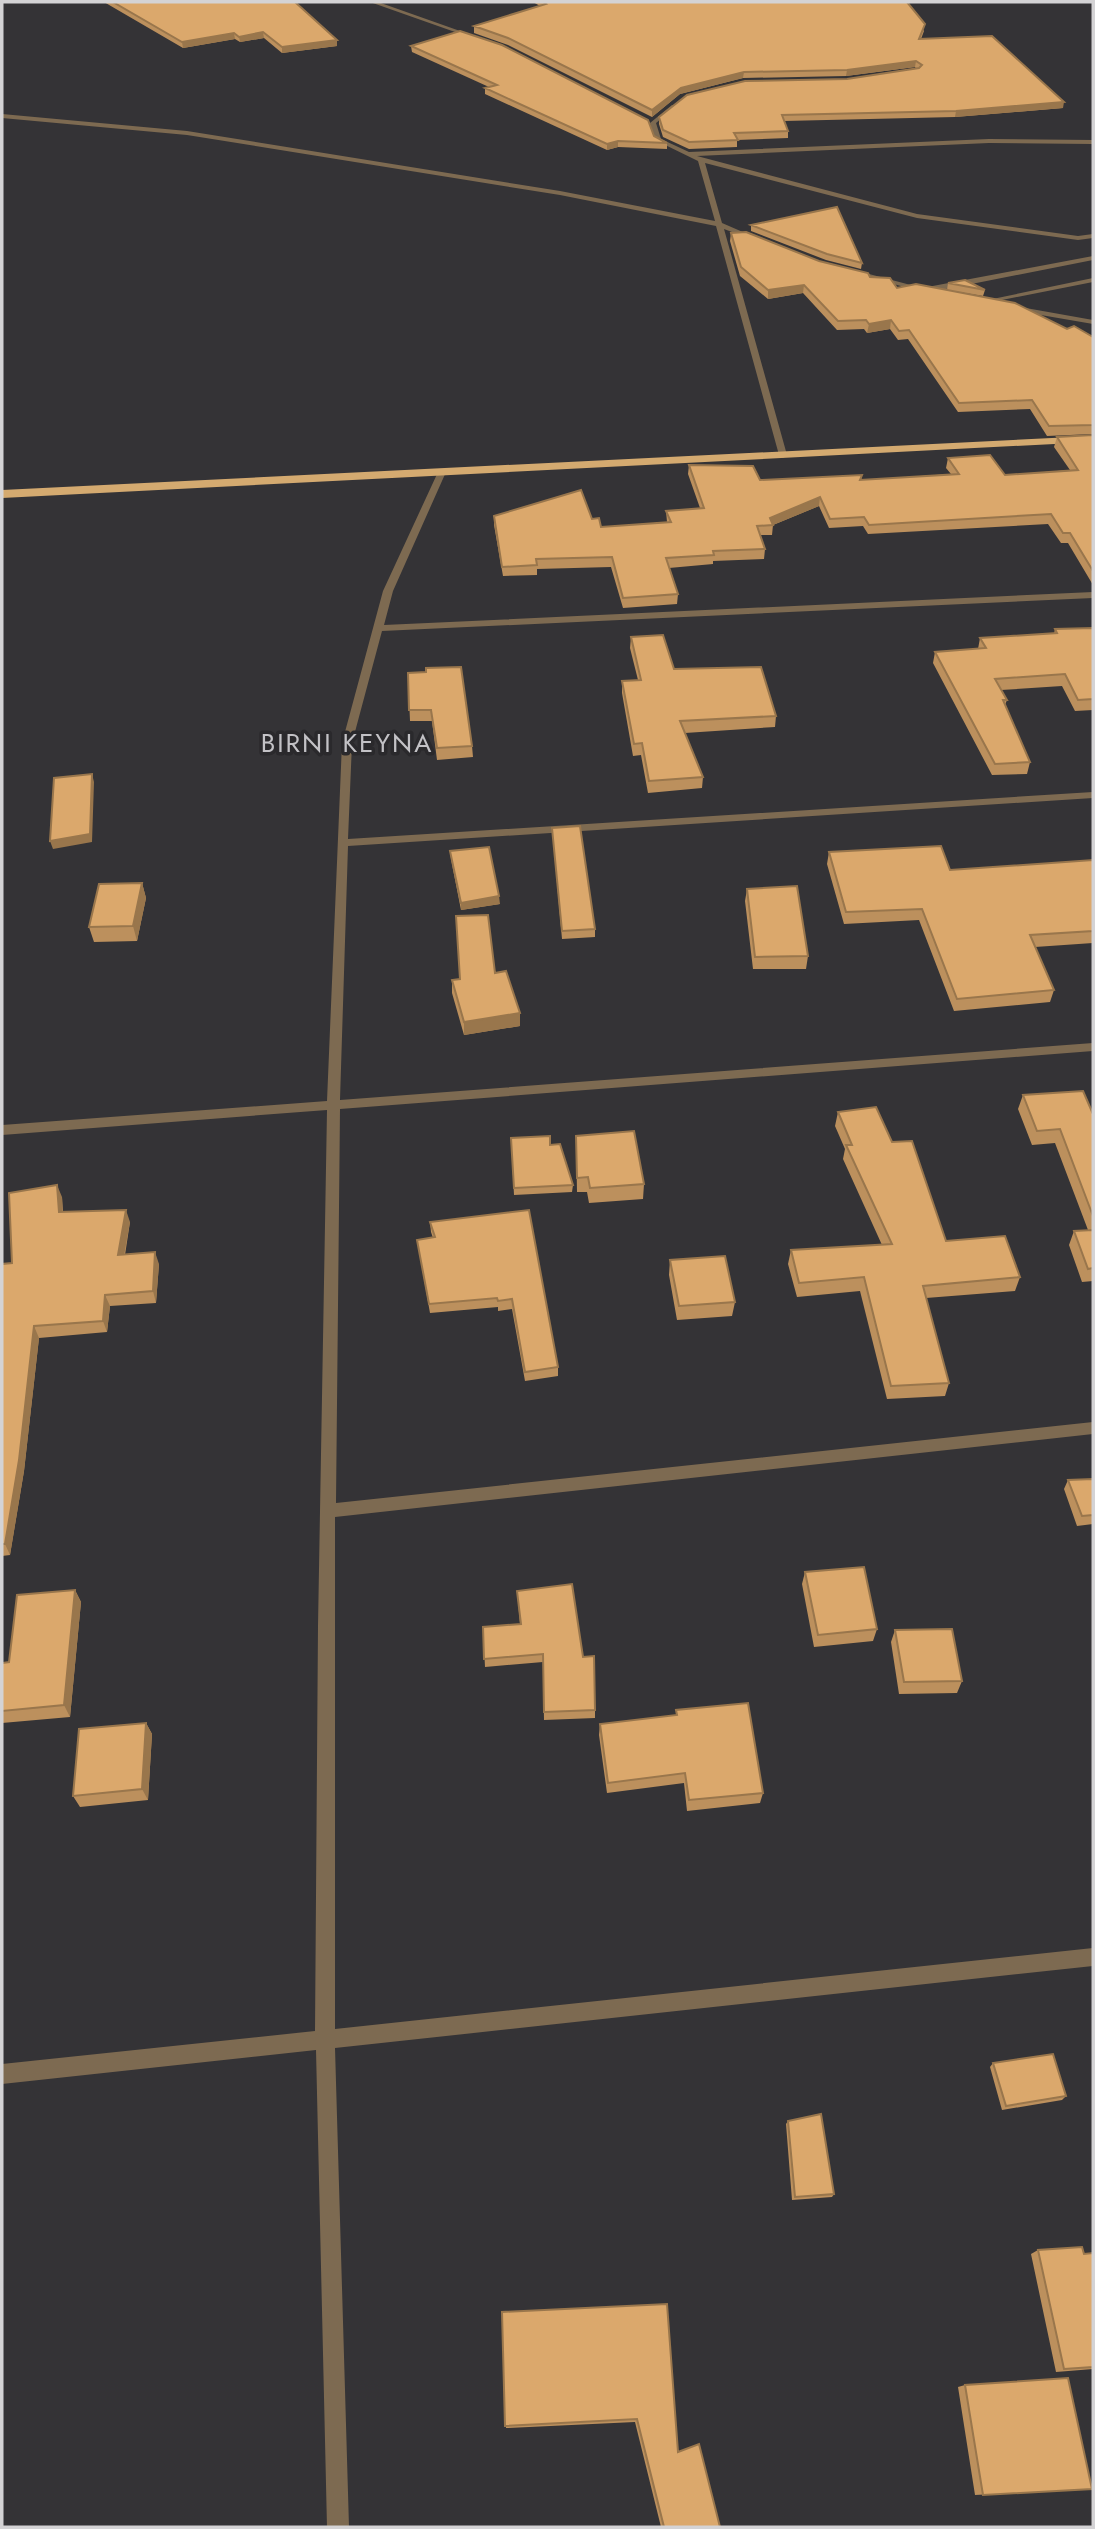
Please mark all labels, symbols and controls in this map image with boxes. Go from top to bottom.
district label: BIRNI KEYNA [261,724,433,762]

